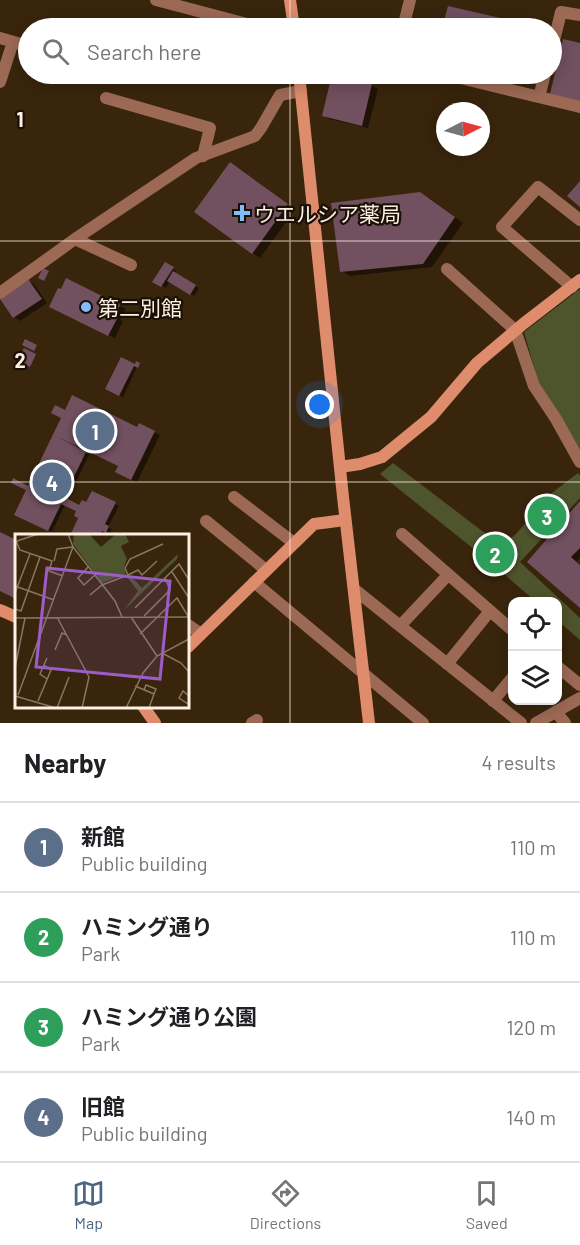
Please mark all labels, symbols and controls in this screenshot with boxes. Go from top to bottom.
search box [18,18,562,84]
icon: search [39,35,72,68]
text: Search here [87,38,201,64]
north arrow [436,102,490,156]
text: 1 [16,107,24,131]
place label: ウエルシア薬局 [254,201,401,226]
marker: ウエルシア薬局 [235,206,249,220]
place label: 第二別館 [98,295,182,320]
marker: 第二別館 [79,300,93,314]
text: 2 [14,348,26,372]
your location [305,390,334,419]
pin: 1 [76,408,115,454]
pin: 4 [32,460,72,504]
pin: 3 [528,494,566,538]
pin: 2 [476,532,514,576]
inset map [15,534,189,708]
map controls [508,597,562,705]
button: locate [508,597,562,651]
button: layers [508,651,562,705]
text: Nearby [24,747,106,778]
text: 4 results [481,750,556,774]
text: 新館 [81,823,125,849]
text: 1 [40,835,47,859]
text: 110 m [510,835,556,859]
text: Public building [81,851,207,875]
text: ハミング通り [81,913,213,939]
text: 2 [38,925,49,949]
text: 110 m [510,925,556,949]
text: Park [81,941,120,965]
text: ハミング通り公園 [81,1003,257,1029]
text: 3 [38,1015,49,1039]
text: 120 m [506,1015,556,1039]
text: Park [81,1031,120,1055]
text: 旧館 [81,1093,125,1119]
text: 4 [37,1105,50,1129]
text: 140 m [506,1105,556,1129]
text: Public building [81,1121,207,1145]
tab: Map [72,1177,105,1232]
tab: Directions [250,1177,321,1232]
tab: Saved [466,1177,508,1232]

